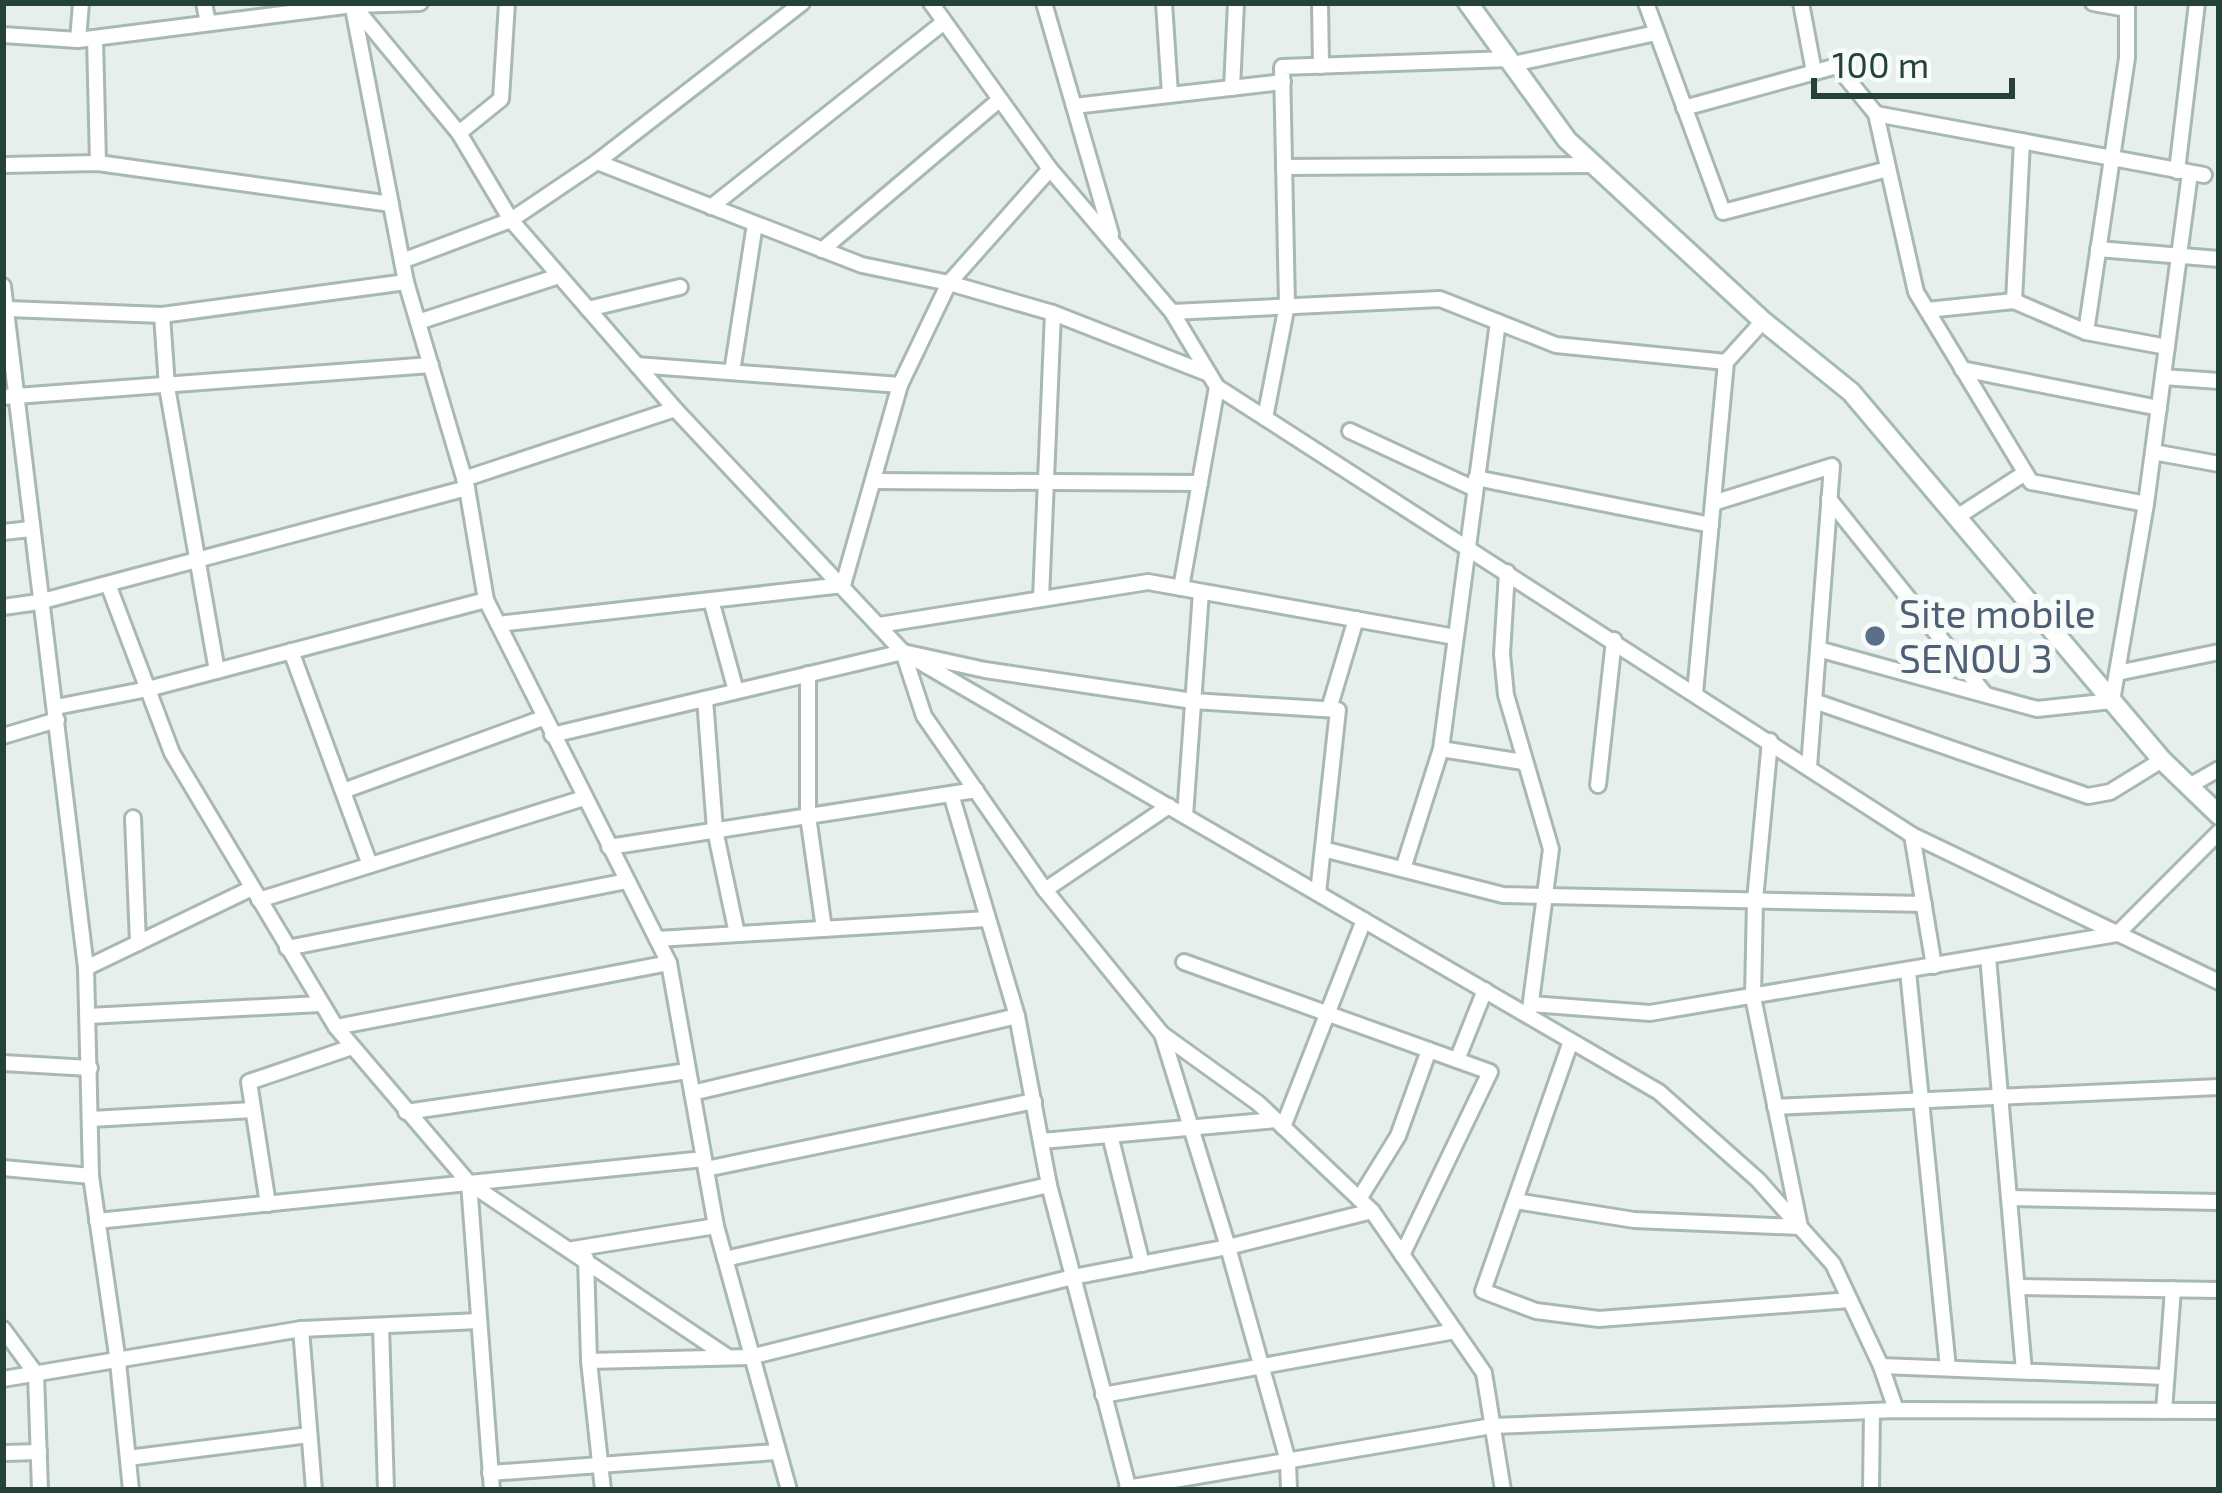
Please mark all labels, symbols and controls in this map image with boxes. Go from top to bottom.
scale bar [1814,24,2012,98]
text: 100 m [1832,42,1929,85]
place label: Site mobile SENOU 3 [1899,589,2096,681]
marker: Site mobile SENOU 3 [1862,623,1888,649]

